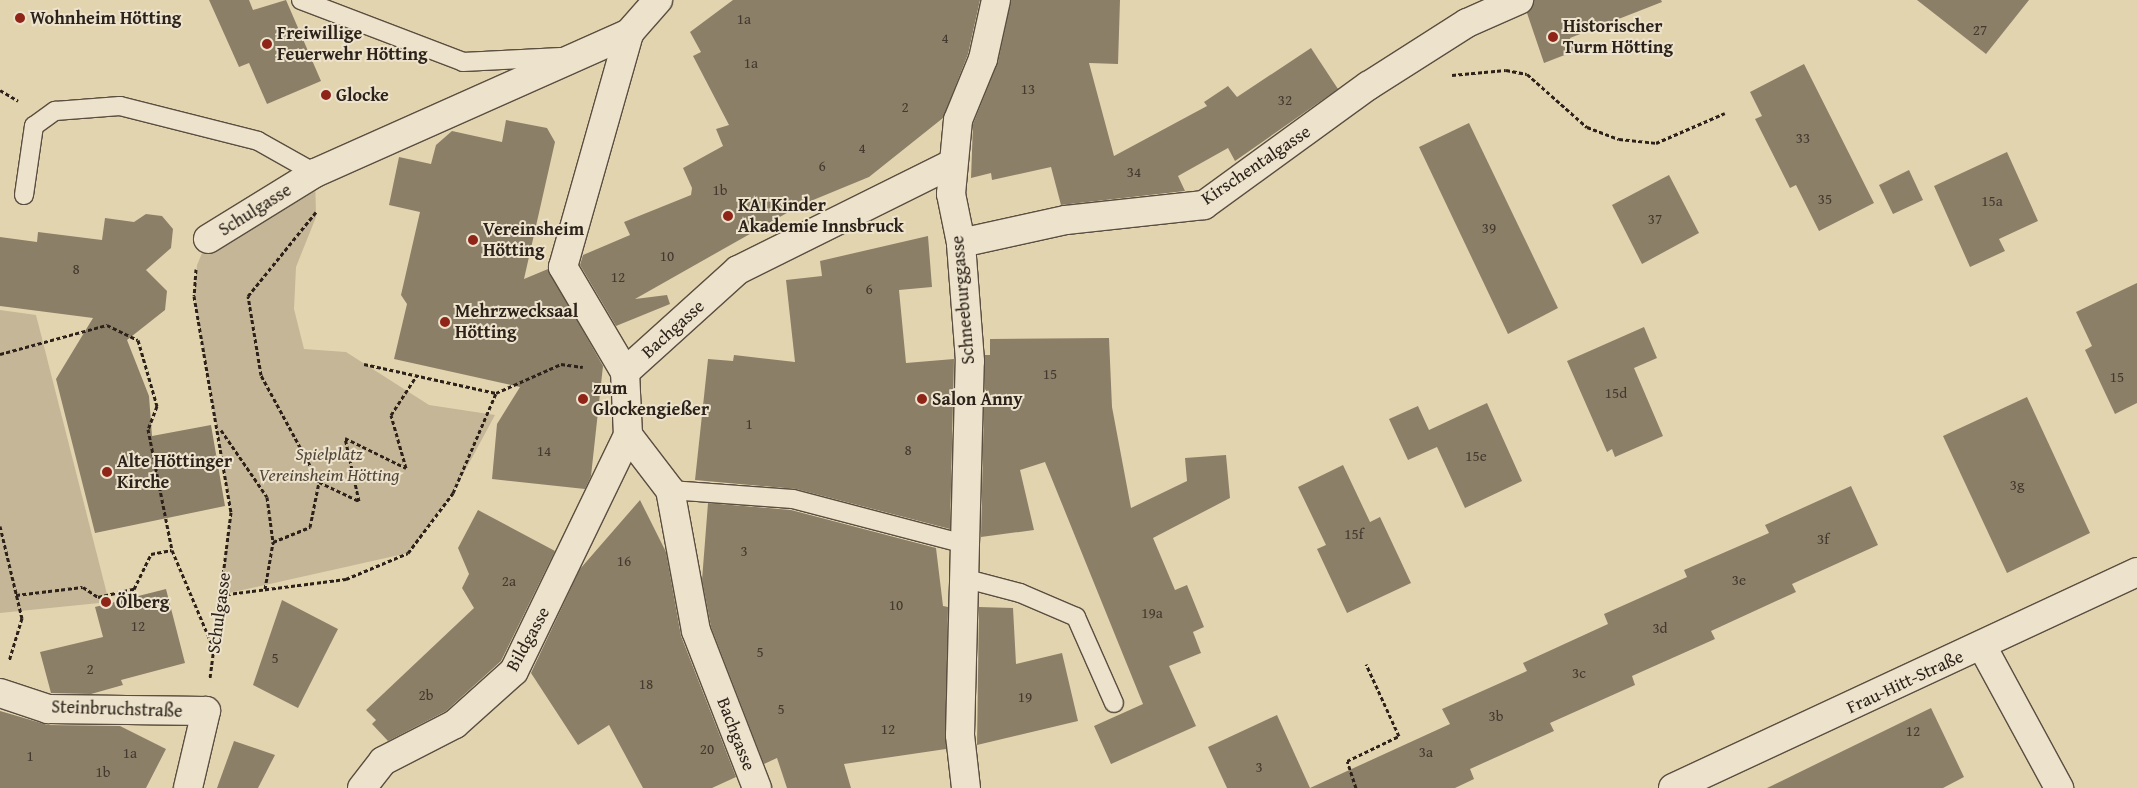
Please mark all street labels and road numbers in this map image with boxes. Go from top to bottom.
street label: Kirschentalgasse [1197,121,1315,209]
street label: Schulgasse [215,179,295,241]
street label: Schneeburggasse [947,235,979,365]
street label: Bachgasse [637,295,709,363]
street label: Schulgasse [203,571,235,655]
street label: Bildgasse [502,603,554,675]
street label: Frau-Hitt-Straße [1843,646,1967,718]
street label: Bachgasse [712,694,760,774]
street label: Steinbruchstraße [51,696,183,722]

